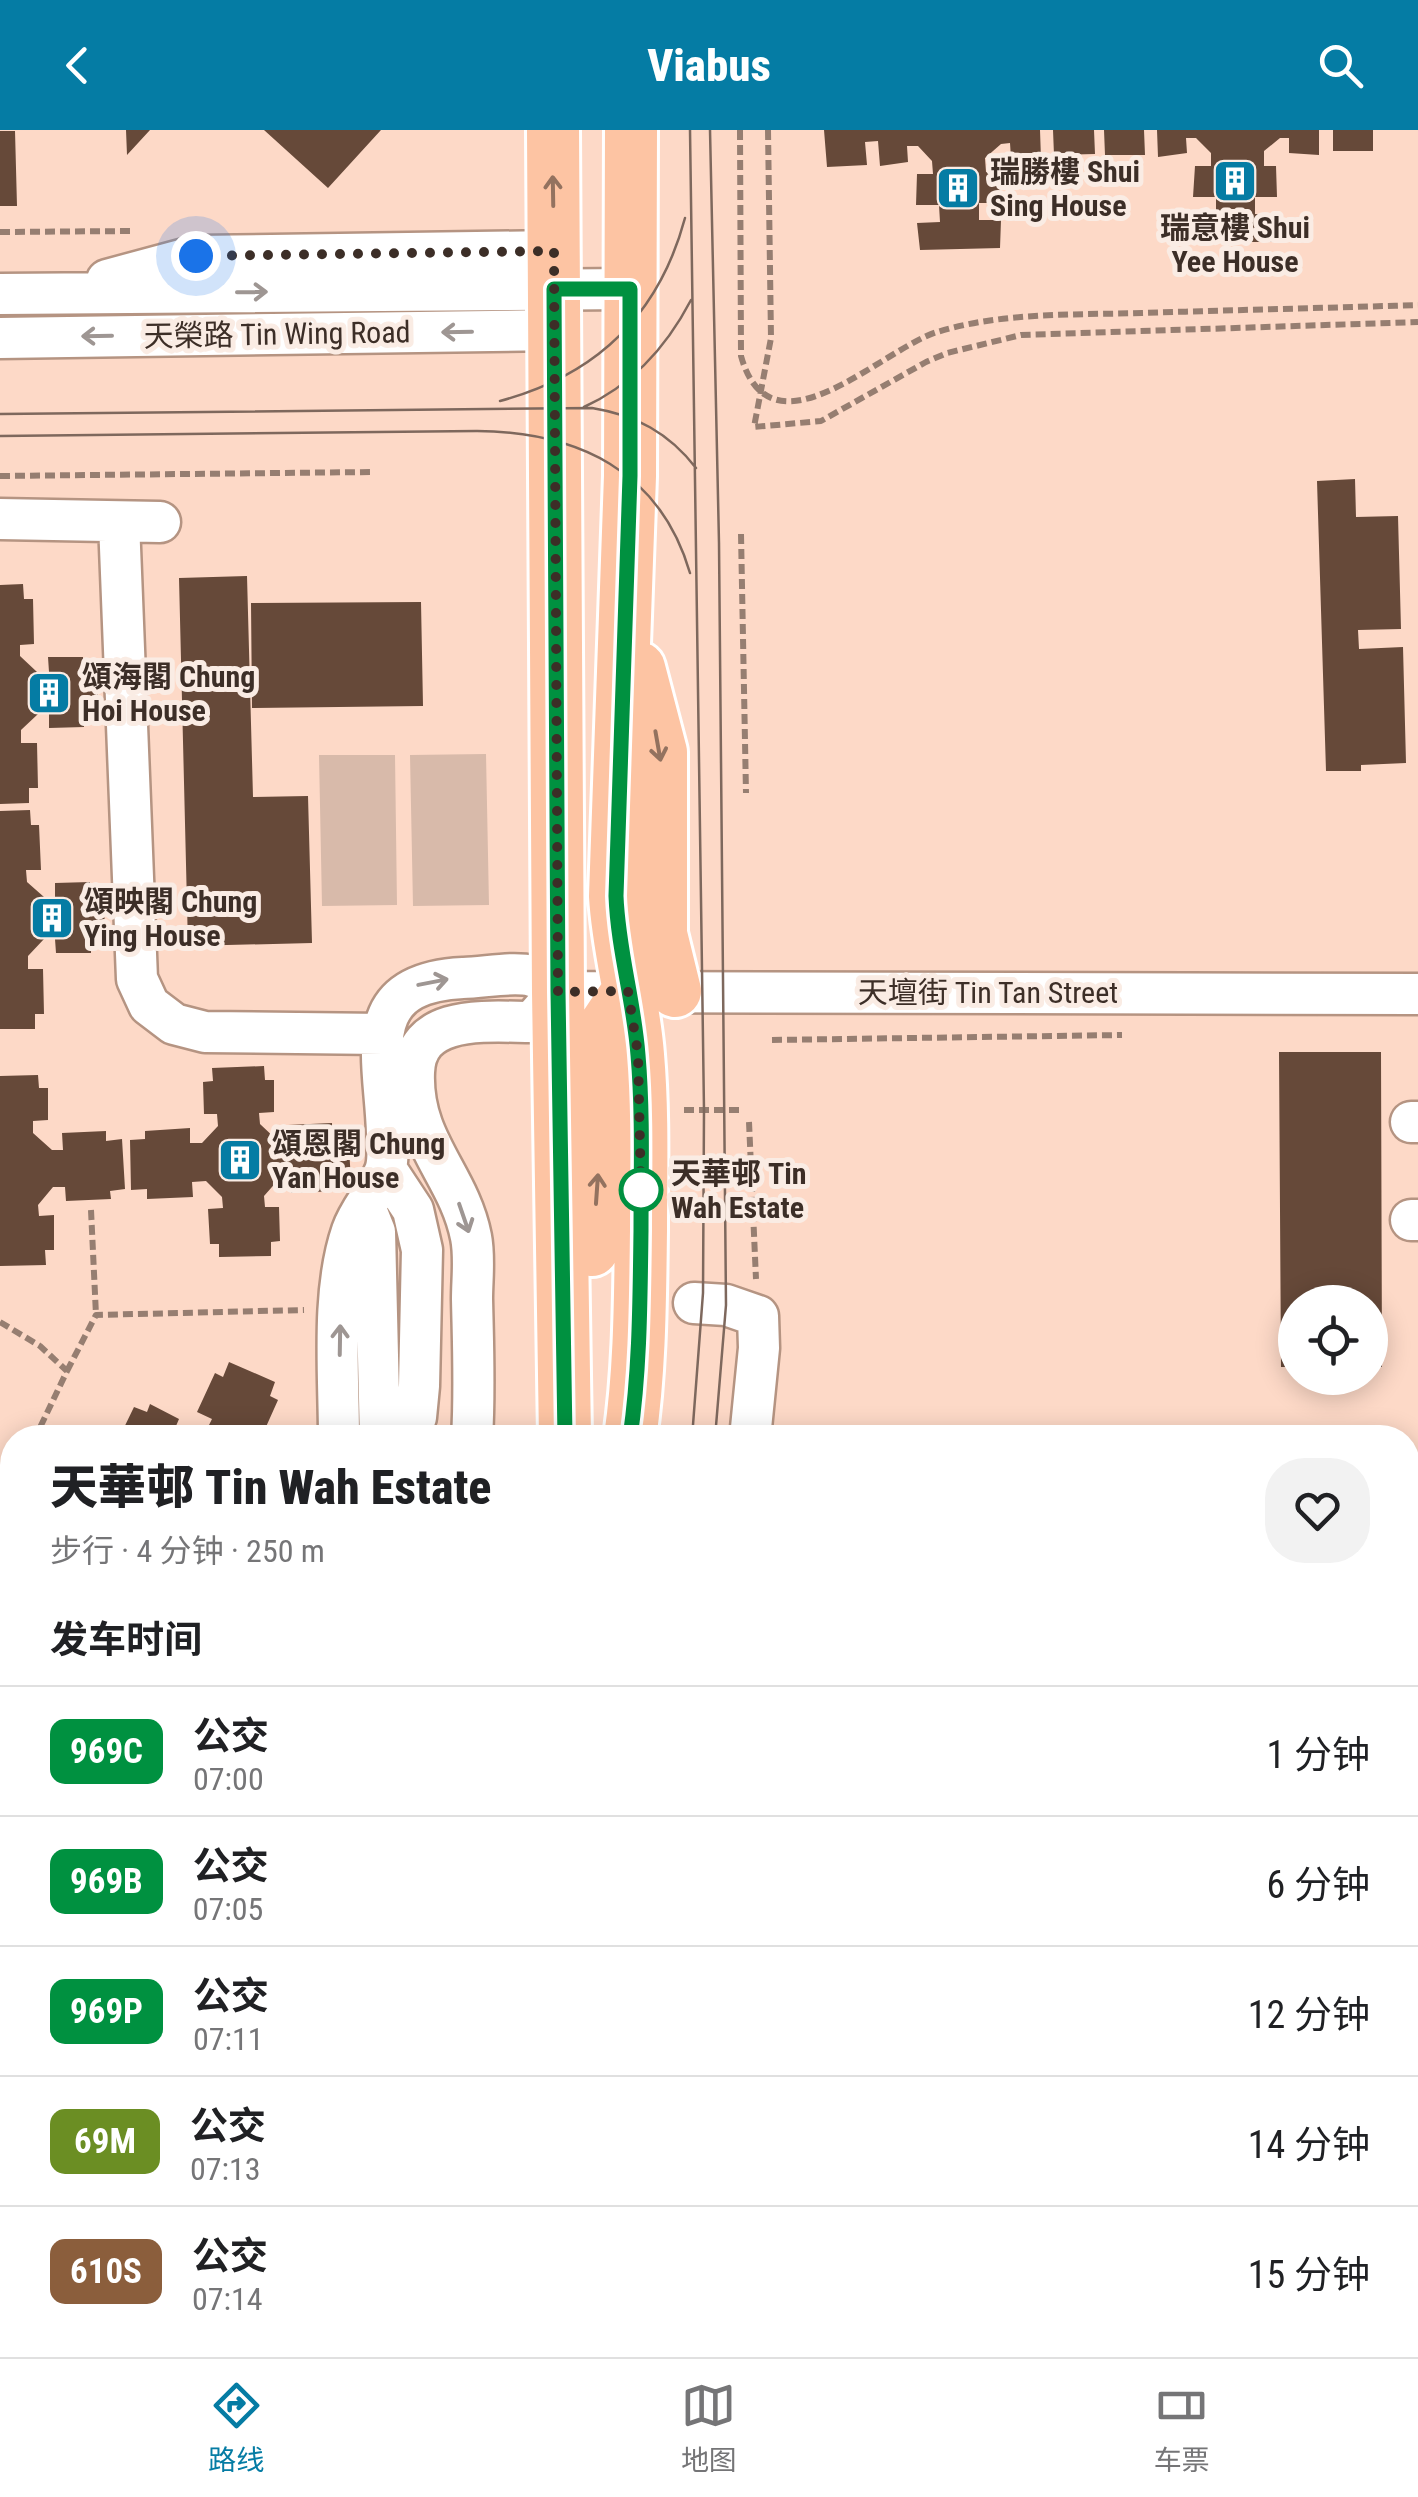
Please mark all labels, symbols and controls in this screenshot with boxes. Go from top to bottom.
icon: back [50,38,105,93]
icon: search [1313,38,1368,93]
text: Viabus [647,39,771,92]
place label: 瑞勝樓 Shui Sing House [990,154,1140,223]
building icon: 瑞意樓 Shui Yee House [1212,158,1258,204]
building icon: 瑞勝樓 Shui Sing House [935,165,981,211]
one-way arrow [544,175,562,208]
place label: 瑞意樓 Shui Yee House [1160,210,1310,279]
your location [171,231,221,281]
one-way arrow [236,282,268,301]
street label: 天榮路 Tin Wing Road [143,314,411,354]
one-way arrow [441,322,473,341]
one-way arrow [82,327,114,346]
place label: 頌海閣 Chung Hoi House [82,659,255,728]
building icon: 頌海閣 Chung Hoi House [26,670,72,716]
one-way arrow [649,729,668,762]
place label: 頌映閣 Chung Ying House [84,884,257,953]
building icon: 頌映閣 Chung Ying House [29,895,75,941]
one-way arrow [416,972,448,991]
street label: 天壇街 Tin Tan Street [858,975,1118,1010]
place label: 頌恩閣 Chung Yan House [272,1126,445,1195]
building icon: 頌恩閣 Chung Yan House [217,1137,263,1183]
place label: 天華邨 Tin Wah Estate [671,1156,807,1225]
marker: 天華邨 Tin Wah Estate [620,1169,662,1211]
one-way arrow [588,1173,607,1205]
one-way arrow [456,1201,474,1232]
map controls [1278,1285,1388,1395]
button: locate [1278,1285,1388,1395]
one-way arrow [330,1325,350,1358]
button: heart [1265,1458,1370,1563]
text: 天華邨 Tin Wah Estate [50,1459,491,1516]
text: 步行 · 4 分钟 · 250 m [50,1532,325,1570]
text: 发车时间 [50,1618,202,1662]
text: 公交 [193,1714,269,1758]
text: 969C [70,1731,143,1772]
text: 1 分钟 [1267,1733,1370,1777]
text: 07:00 [193,1760,264,1798]
text: 公交 [193,1844,269,1888]
text: 969B [70,1861,143,1902]
text: 6 分钟 [1267,1863,1370,1907]
text: 07:05 [193,1890,263,1928]
text: 公交 [193,1974,269,2018]
text: 969P [70,1991,143,2032]
text: 12 分钟 [1248,1993,1370,2037]
text: 07:11 [193,2020,264,2058]
text: 公交 [190,2104,266,2148]
text: 69M [74,2121,136,2162]
text: 14 分钟 [1248,2123,1370,2167]
text: 07:13 [190,2150,261,2188]
text: 公交 [192,2234,268,2278]
text: 610S [70,2251,142,2292]
text: 15 分钟 [1248,2253,1370,2297]
text: 07:14 [192,2280,263,2318]
tab: 路线 [208,2378,264,2478]
tab: 地图 [681,2378,737,2478]
tab: 车票 [1154,2378,1210,2478]

